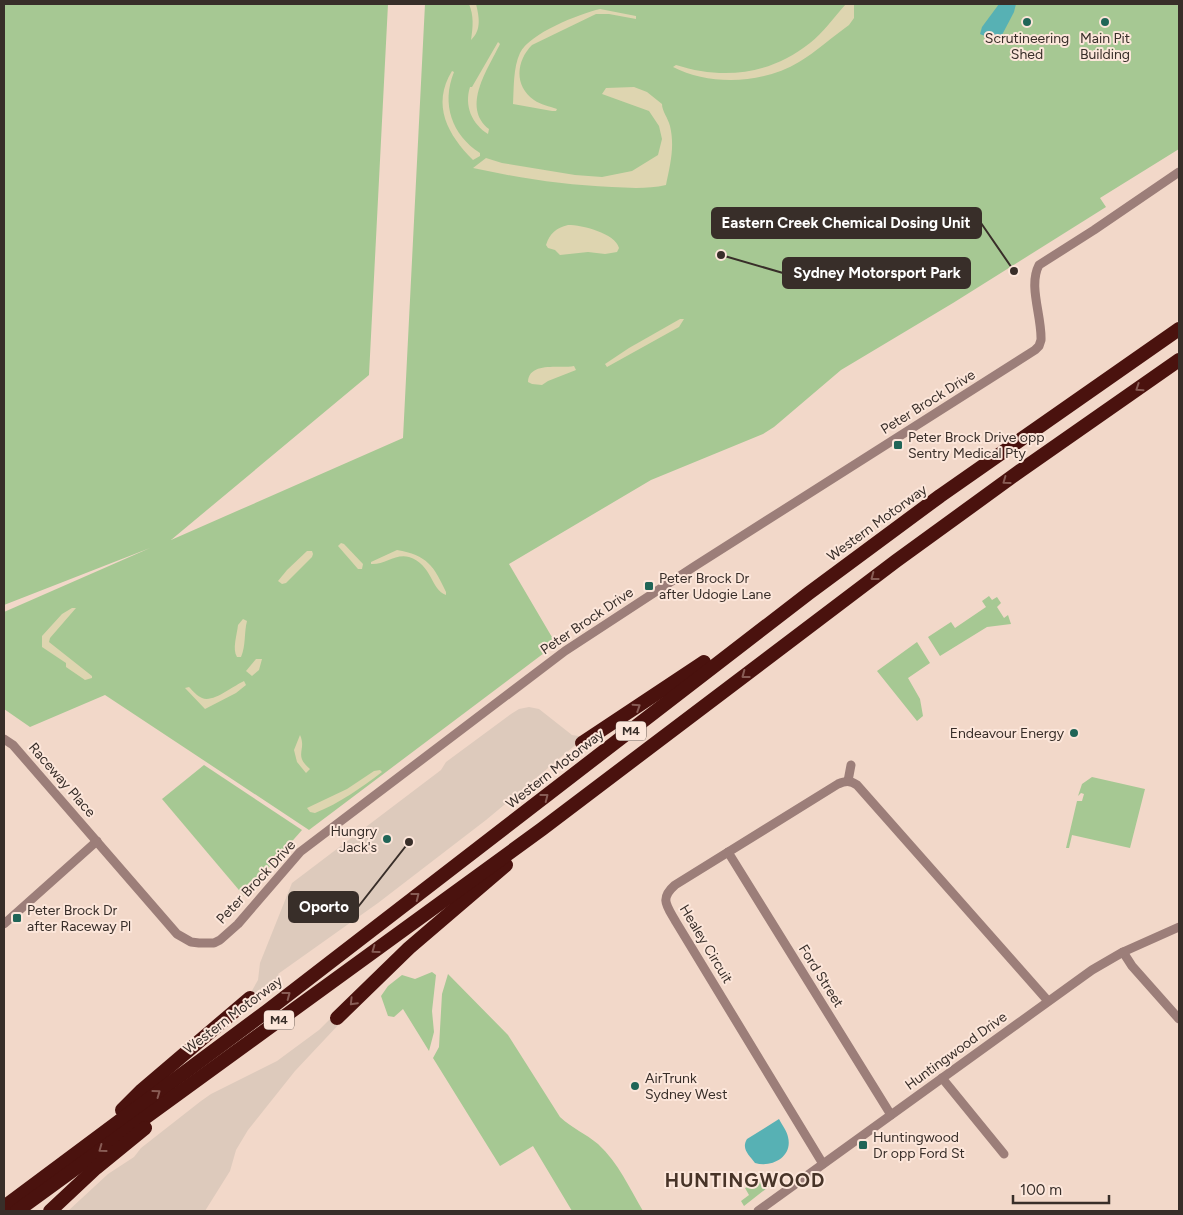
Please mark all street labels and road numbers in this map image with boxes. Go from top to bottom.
street label: Peter Brock Drive [878,366,979,438]
street label: Western Motorway [824,481,931,565]
street label: Peter Brock Drive [537,583,637,658]
road number: M4 [616,721,646,740]
street label: Western Motorway [503,725,608,812]
street label: Raceway Place [25,739,99,821]
street label: Peter Brock Drive [213,836,299,927]
street label: Healey Circuit [676,902,736,986]
street label: Ford Street [795,941,847,1011]
street label: Western Motorway [180,972,286,1058]
street label: Huntingwood Drive [902,1008,1011,1094]
road number: M4 [264,1010,294,1030]

